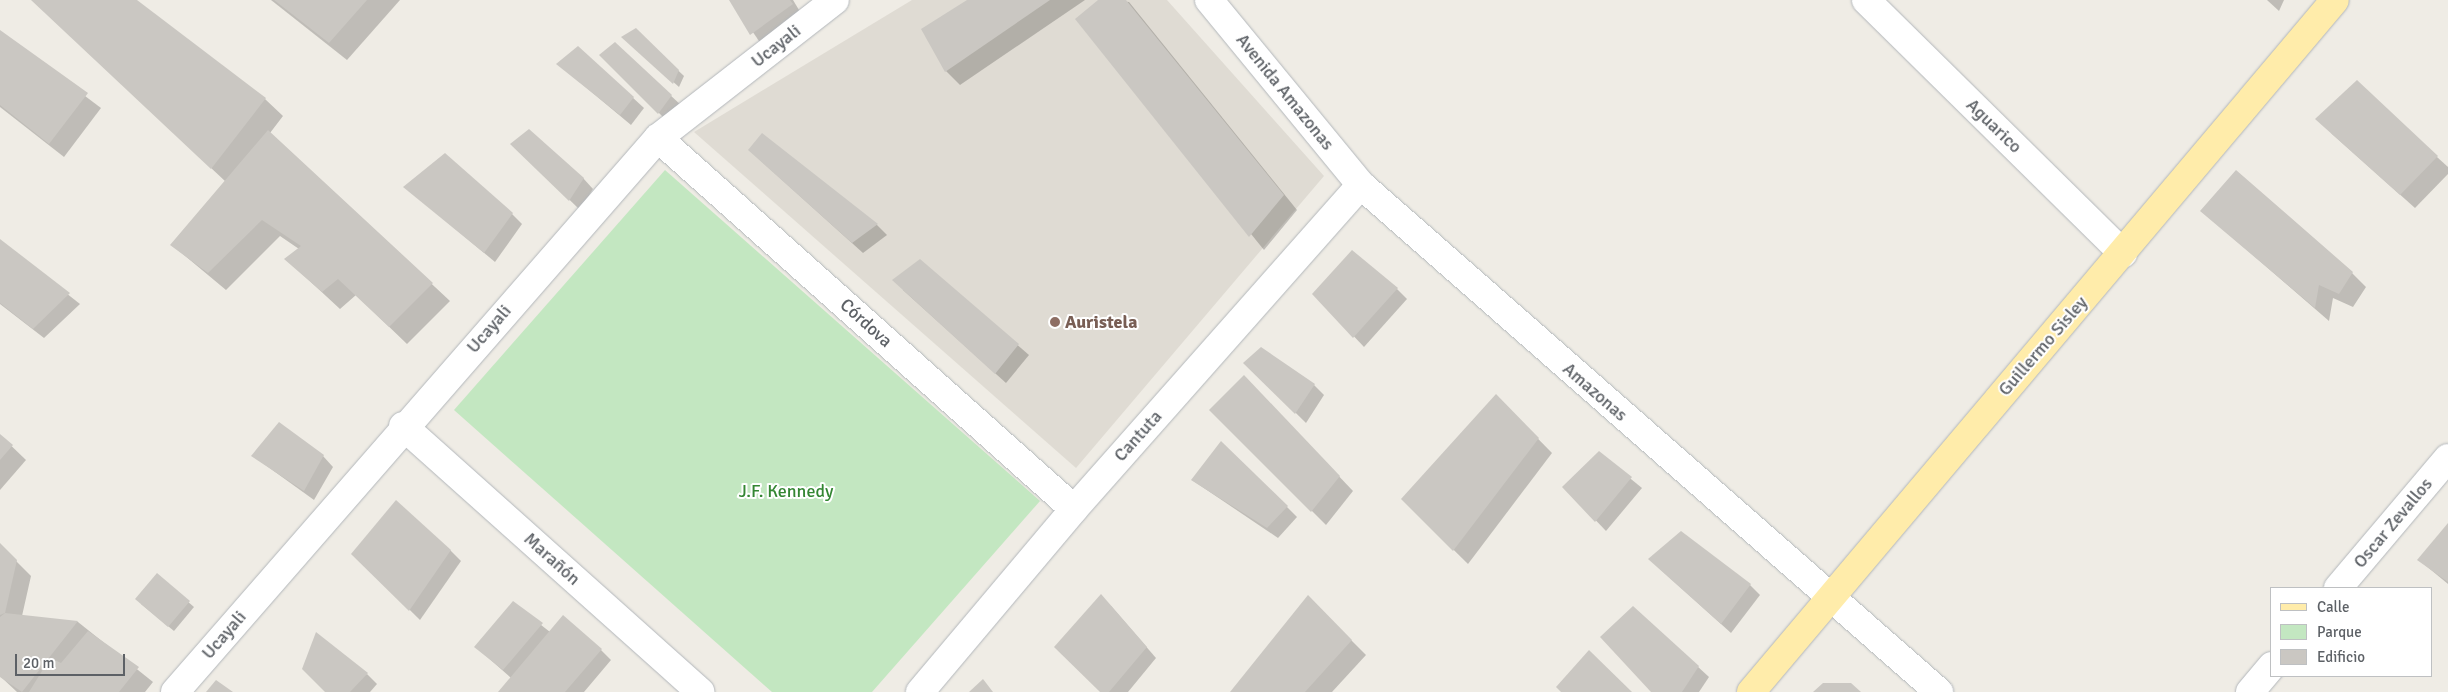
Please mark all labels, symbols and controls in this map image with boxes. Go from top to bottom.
street label: Ucayali [747,20,805,72]
street label: Avenida Amazonas [1231,29,1339,155]
street label: Aguarico [1962,94,2026,158]
street label: Guillermo Sisley [1994,292,2092,400]
street label: Córdova [836,294,896,352]
street label: Ucayali [462,300,516,358]
place label: Auristela [1065,311,1137,333]
marker: Auristela [1049,316,1061,328]
street label: Amazonas [1558,358,1632,426]
street label: Cantuta [1109,406,1167,466]
street label: Oscar Zevallos [2349,474,2437,572]
park label: J.F. Kennedy [739,480,833,502]
street label: Marañón [519,528,585,590]
legend [2270,587,2433,677]
text: Calle [2317,598,2350,616]
street label: Ucayali [197,606,251,664]
text: Parque [2317,623,2362,641]
scale bar [18,644,128,676]
text: Edificio [2317,648,2365,666]
text: 20 m [23,654,54,672]

